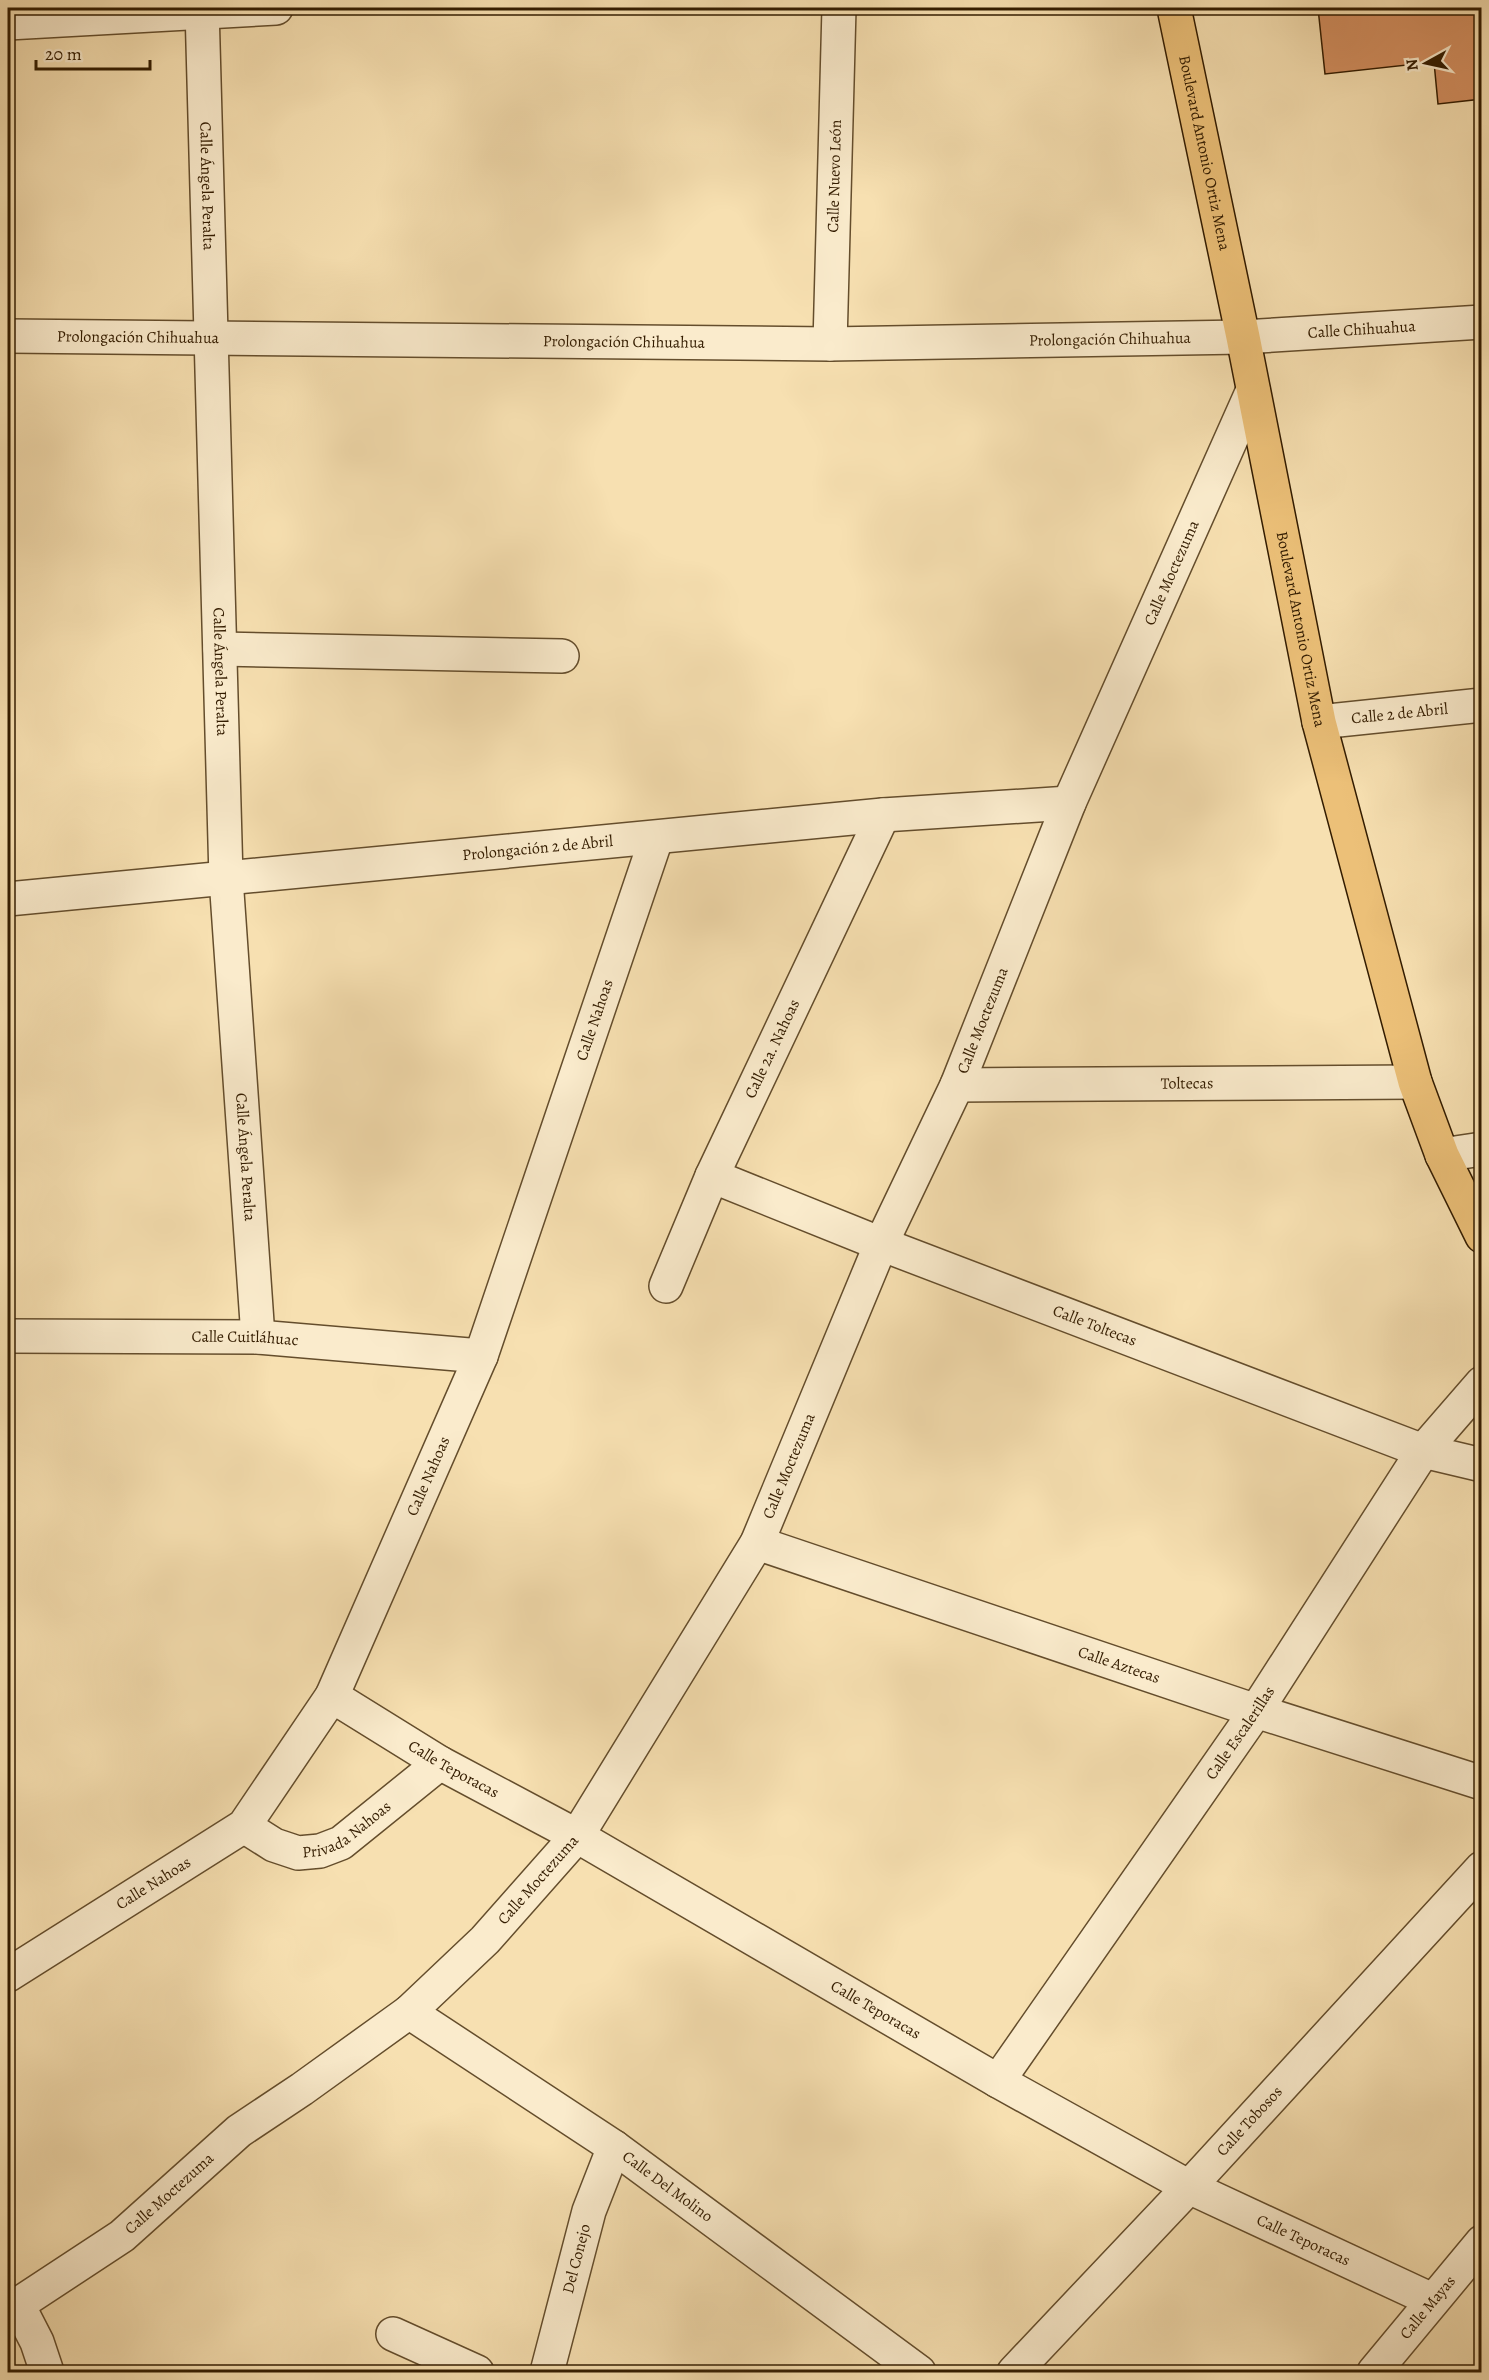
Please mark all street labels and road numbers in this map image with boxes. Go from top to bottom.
street label: Boulevard Antonio Ortiz Mena [1173,53,1236,253]
street label: Calle Nuevo León [822,119,847,233]
street label: Calle Ángela Peralta [194,121,220,251]
street label: Calle Chihuahua [1307,315,1417,344]
street label: Prolongación Chihuahua [57,325,220,349]
street label: Prolongación Chihuahua [1029,327,1192,352]
street label: Prolongación Chihuahua [543,330,706,354]
street label: Calle Moctezuma [1139,516,1205,629]
street label: Boulevard Antonio Ortiz Mena [1271,530,1331,730]
street label: Calle Ángela Peralta [208,607,233,737]
street label: Calle 2 de Abril [1350,698,1449,730]
street label: Prolongación 2 de Abril [461,830,614,866]
street label: Calle Moctezuma [952,963,1014,1077]
street label: Calle Nahoas [571,976,619,1064]
street label: Calle 2a. Nahoas [739,995,805,1102]
street label: Toltecas [1161,1072,1213,1095]
street label: Calle Ángela Peralta [230,1092,261,1222]
street label: Calle Toltecas [1050,1300,1140,1352]
street label: Calle Cuitláhuac [191,1326,299,1351]
street label: Calle Moctezuma [757,1409,821,1522]
street label: Calle Nahoas [401,1433,455,1519]
street label: Calle Aztecas [1075,1641,1163,1689]
street label: Calle Escalerillas [1200,1682,1280,1784]
street label: Calle Teporacas [404,1735,503,1803]
street label: Privada Nahoas [301,1796,396,1864]
street label: Calle Moctezuma [492,1830,584,1930]
street label: Calle Nahoas [112,1851,195,1915]
street label: Calle Teporacas [827,1975,925,2045]
street label: Calle Tobosos [1211,2081,1287,2161]
street label: Calle Del Molino [618,2146,717,2227]
street label: Calle Moctezuma [120,2147,219,2239]
street label: Calle Teporacas [1253,2209,1354,2271]
street label: Del Conejo [557,2222,596,2296]
street label: Calle Mayas [1395,2271,1461,2344]

